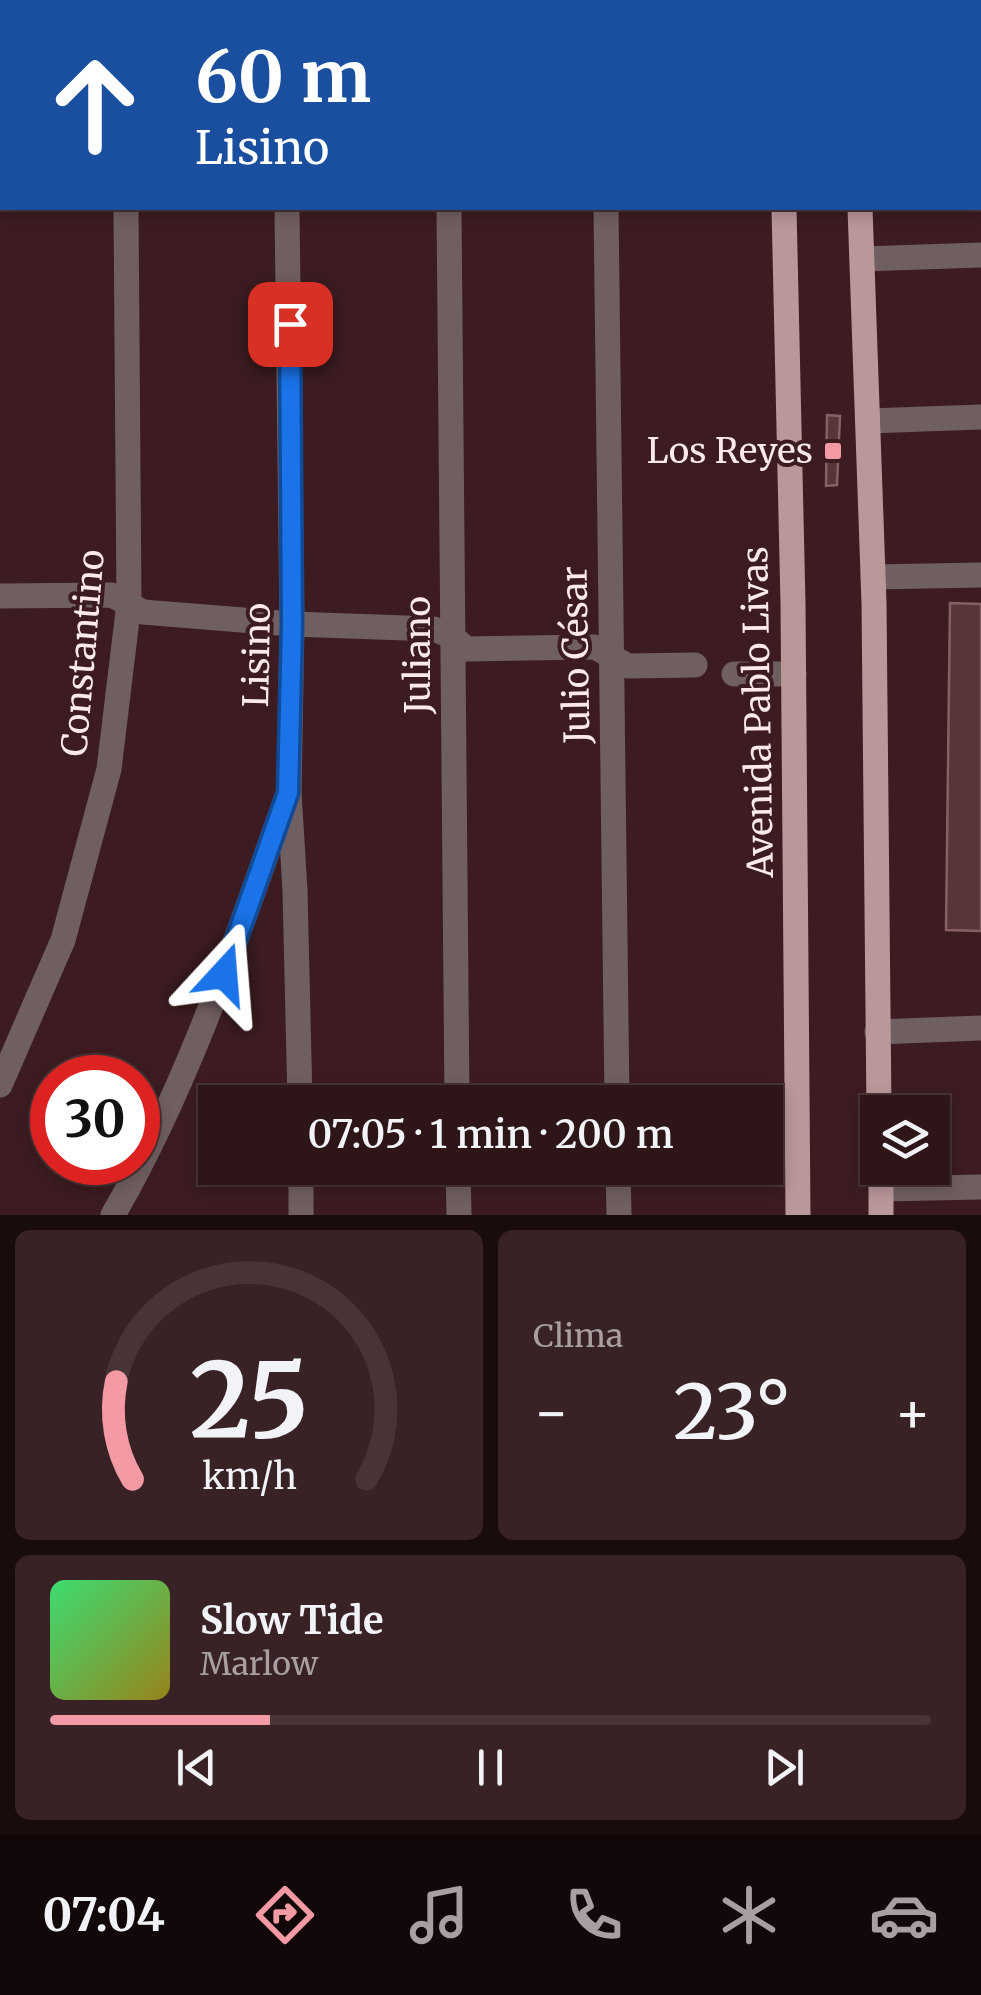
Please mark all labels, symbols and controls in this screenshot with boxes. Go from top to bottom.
text: 60 m [195,33,371,121]
icon: ahead [30,40,160,170]
text: Lisino [195,120,329,176]
pin [248,282,333,367]
icon: arrive [263,297,318,352]
place label: Los Reyes [647,429,813,473]
marker: Los Reyes [822,440,844,462]
street label: Avenida Pablo Livas [733,546,783,879]
street label: Constantino [52,548,114,758]
street label: Julio César [552,566,600,745]
street label: Juliano [396,596,440,715]
street label: Lisino [234,602,280,708]
position arrow [172,922,276,1026]
speed limit sign: 30 [30,1055,160,1185]
map controls [860,1095,950,1185]
button: layers [860,1095,950,1185]
text: 07:05 · 1 min · 200 m [307,1111,674,1158]
text: Clima [533,1316,623,1356]
text: 25 [189,1335,309,1465]
text: 23° [673,1365,791,1459]
text: − [533,1378,570,1447]
text: + [894,1378,931,1447]
text: km/h [202,1454,296,1499]
text: Slow Tide [200,1597,384,1644]
text: Marlow [200,1644,318,1684]
icon: previous [169,1740,224,1795]
icon: pause [463,1740,518,1795]
icon: next [757,1740,812,1795]
icon: directions [250,1880,320,1950]
icon: music [404,1880,474,1950]
icon: phone [559,1880,629,1950]
icon: climate [714,1880,784,1950]
icon: car [869,1880,939,1950]
text: 07:04 [42,1887,165,1943]

